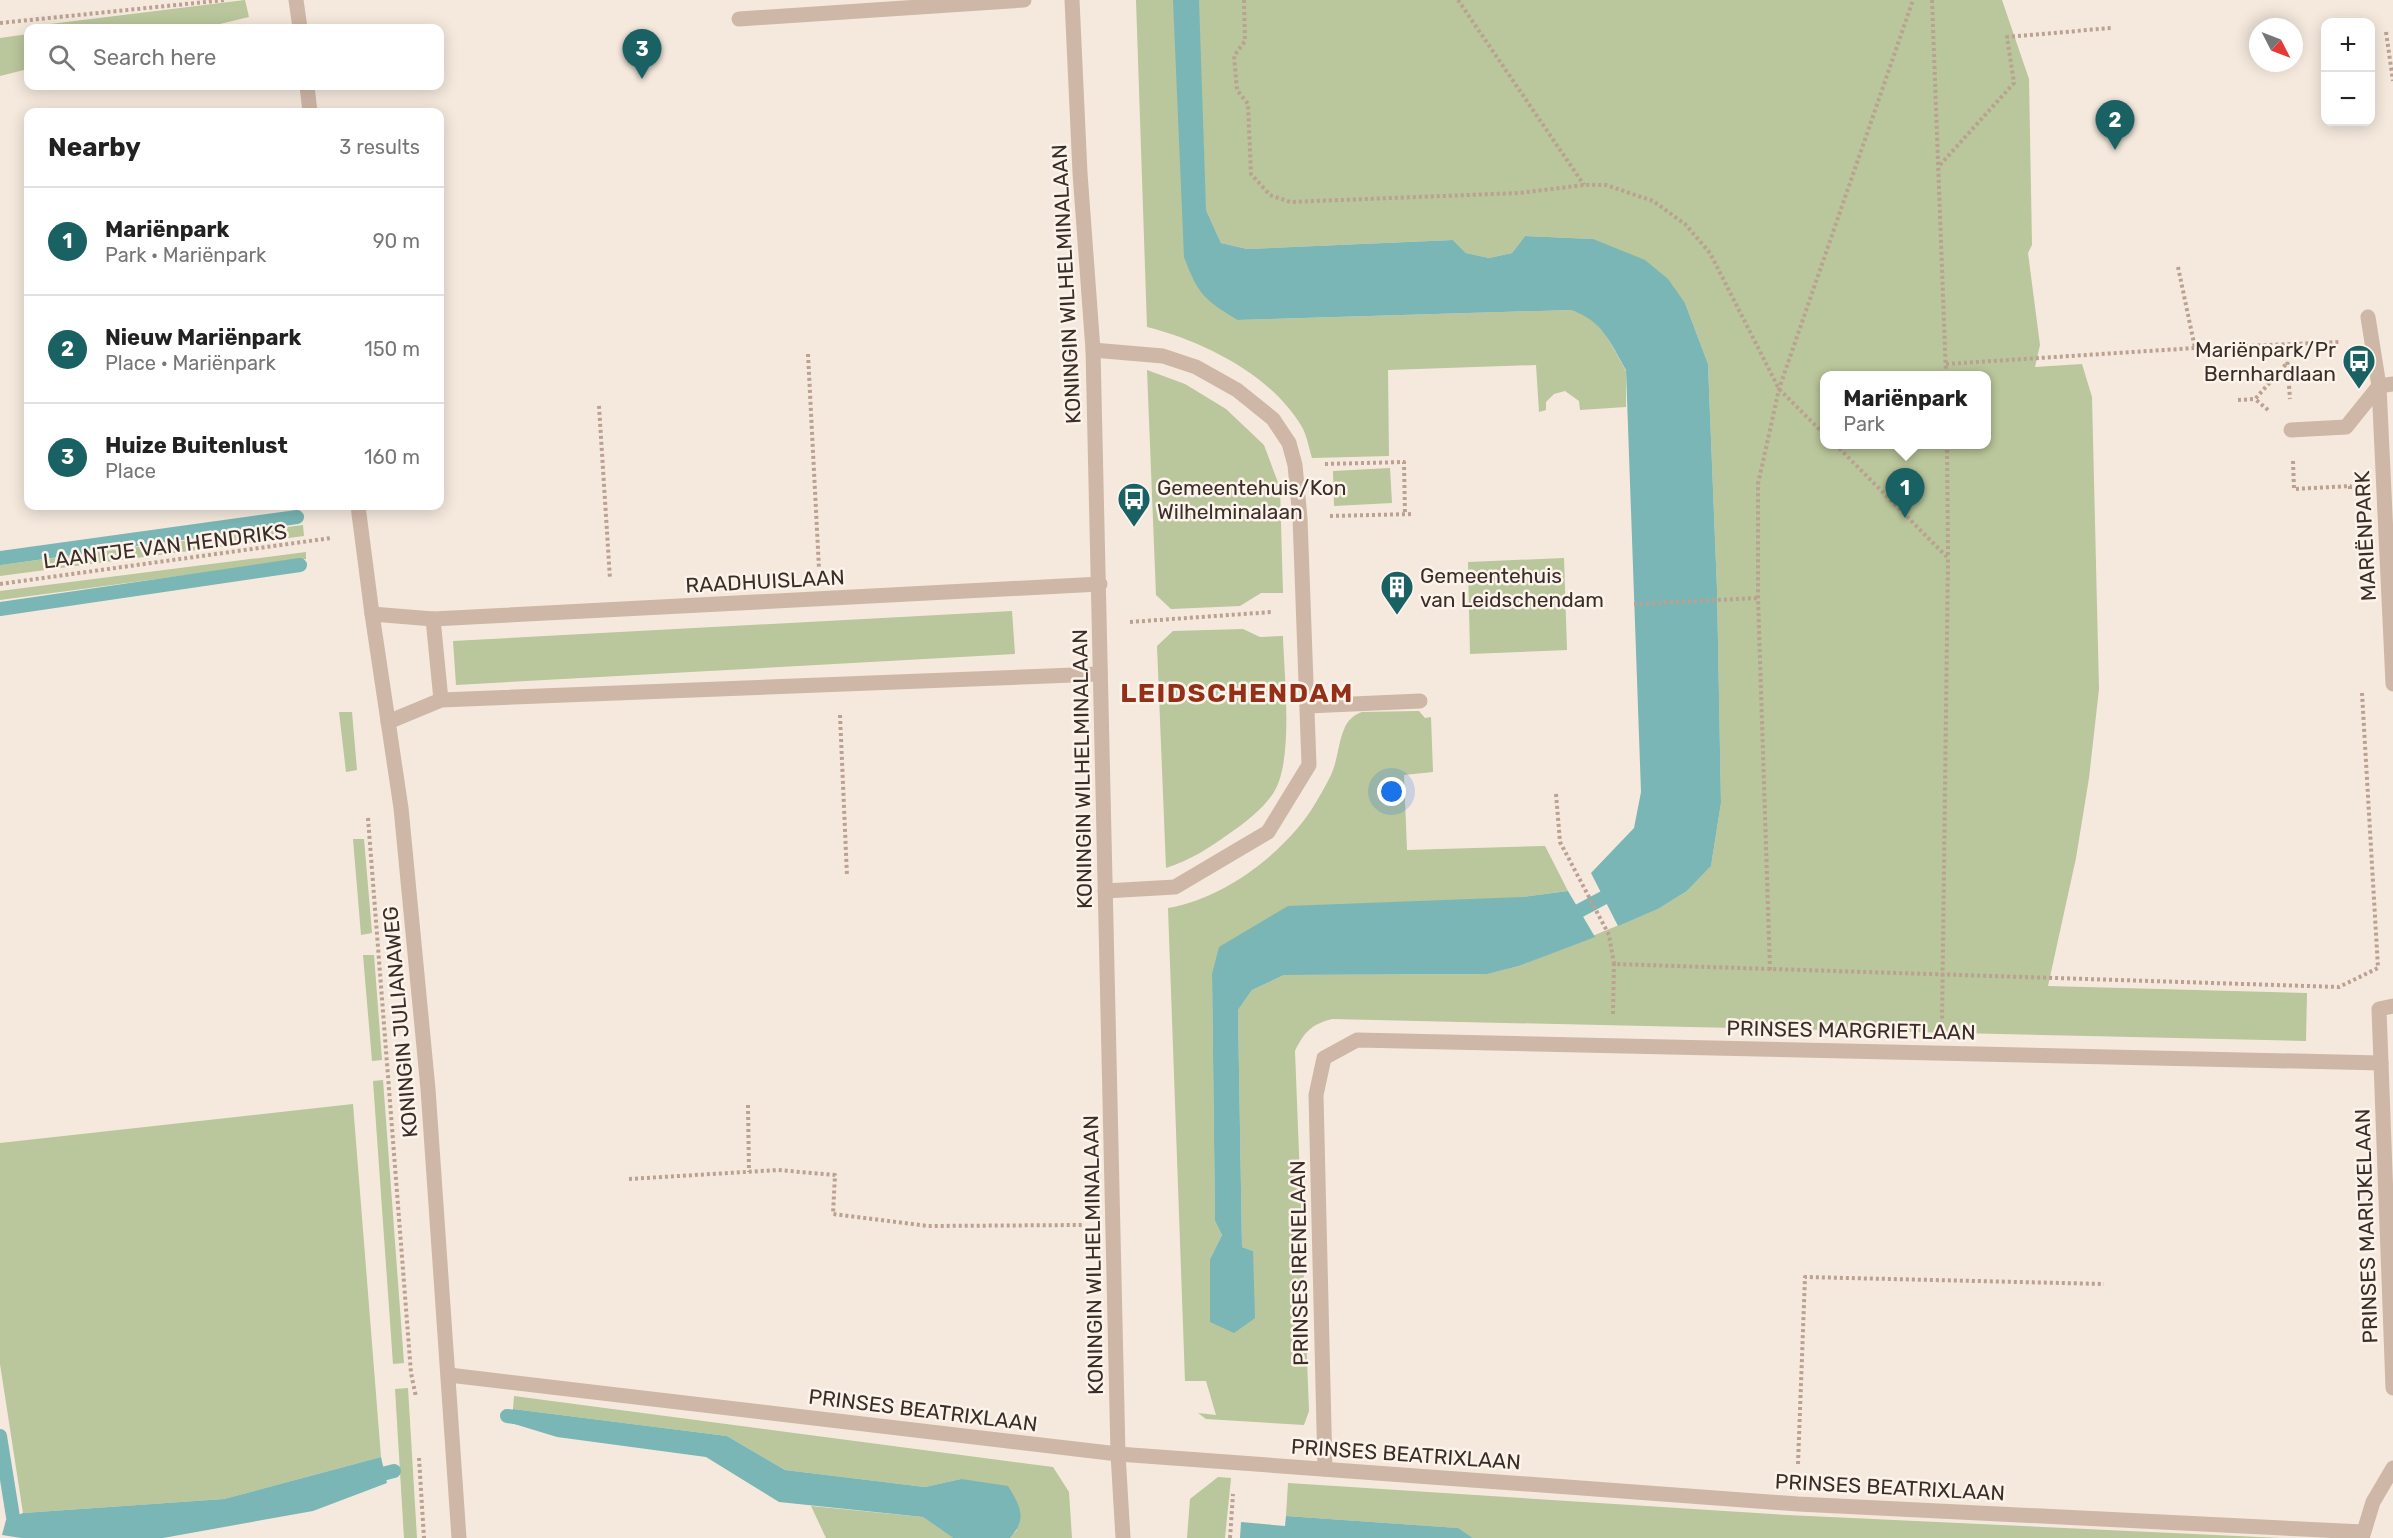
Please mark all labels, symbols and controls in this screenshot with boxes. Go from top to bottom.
north arrow [2249,18,2303,72]
map controls [2321,18,2375,126]
button: + [2321,18,2375,72]
search box [24,24,444,90]
pin: 3 [622,29,662,79]
icon: search [45,41,78,74]
text: Search here [93,44,216,71]
button: − [2321,72,2375,126]
pin: 2 [2096,100,2134,150]
text: Nearby [48,132,141,163]
text: 3 results [339,135,420,159]
street label: KONINGIN WILHELMINALAAN [1046,144,1086,424]
text: Mariënpark [105,216,229,243]
text: 1 [63,229,72,253]
text: 90 m [373,229,420,253]
text: Park · Mariënpark [105,243,266,267]
text: Nieuw Mariënpark [105,324,301,351]
text: 2 [61,337,74,361]
text: 150 m [364,337,420,361]
place label: Mariënpark/Pr Bernhardlaan [2195,337,2336,386]
bus stop icon: Mariënpark/Pr Bernhardlaan [2341,343,2377,390]
text: Place · Mariënpark [105,351,276,375]
popup [1820,371,1991,449]
text: Mariënpark [1843,385,1968,412]
text: Park [1843,412,1885,436]
text: Huize Buitenlust [105,432,288,459]
text: 3 [61,445,74,469]
text: 160 m [364,445,420,469]
text: Place [105,459,156,483]
pin: 1 [1886,468,1924,518]
street label: MARIËNPARK [2349,470,2381,602]
place label: Gemeentehuis/Kon Wilhelminalaan [1157,475,1347,524]
bus stop icon: Gemeentehuis/Kon Wilhelminalaan [1116,481,1152,528]
street label: LAANTJE VAN HENDRIKS [42,519,288,573]
place label: Gemeentehuis van Leidschendam [1420,563,1604,612]
street label: RAADHUISLAAN [685,564,845,598]
building icon: Gemeentehuis van Leidschendam [1379,569,1415,616]
street label: KONINGIN WILHELMINALAAN [1067,629,1097,909]
district label: LEIDSCHENDAM [1120,677,1354,709]
your location [1377,777,1406,806]
street label: KONINGIN JULIANAWEG [377,905,423,1139]
street label: PRINSES MARGRIETLAAN [1726,1015,1976,1045]
street label: PRINSES MARIJKELAAN [2349,1108,2383,1344]
street label: KONINGIN WILHELMINALAAN [1078,1115,1108,1395]
street label: PRINSES IRENELAAN [1285,1160,1313,1366]
street label: PRINSES BEATRIXLAAN [807,1384,1039,1436]
street label: PRINSES BEATRIXLAAN [1290,1433,1522,1475]
street label: PRINSES BEATRIXLAAN [1774,1468,2006,1506]

